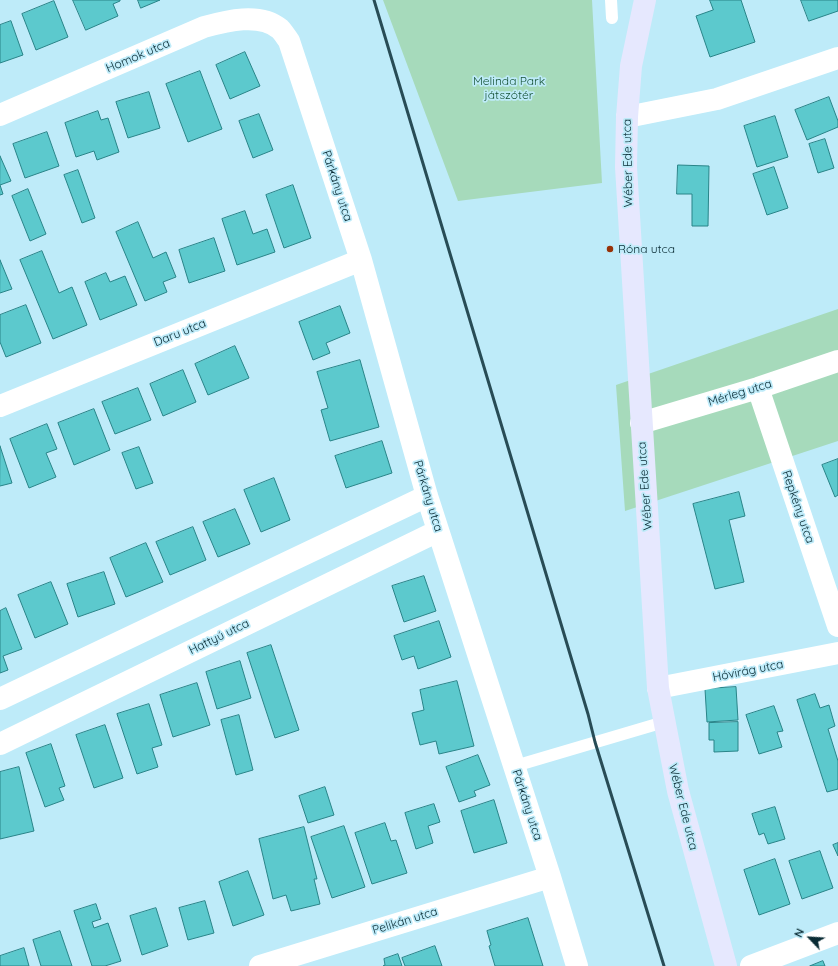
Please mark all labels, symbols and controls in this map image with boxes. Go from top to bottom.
street label: Homok utca [104,36,172,76]
park label: Melinda Park játszótér [473,74,545,102]
street label: Wéber Ede utca [620,119,636,207]
street label: Párkány utca [319,149,355,223]
place label: Róna utca [618,242,675,256]
marker: Róna utca [605,244,615,254]
street label: Daru utca [152,316,208,350]
street label: Mérleg utca [706,376,774,410]
street label: Wéber Ede utca [635,441,655,531]
street label: Párkány utca [410,459,446,533]
street label: Repkény utca [779,469,817,545]
street label: Hattyú utca [187,616,251,658]
street label: Hóvirág utca [711,657,785,685]
street label: Wéber Ede utca [665,762,701,852]
street label: Párkány utca [509,768,545,842]
street label: Pelikán utca [371,904,439,938]
north arrow [790,918,830,958]
text: N [791,926,807,940]

